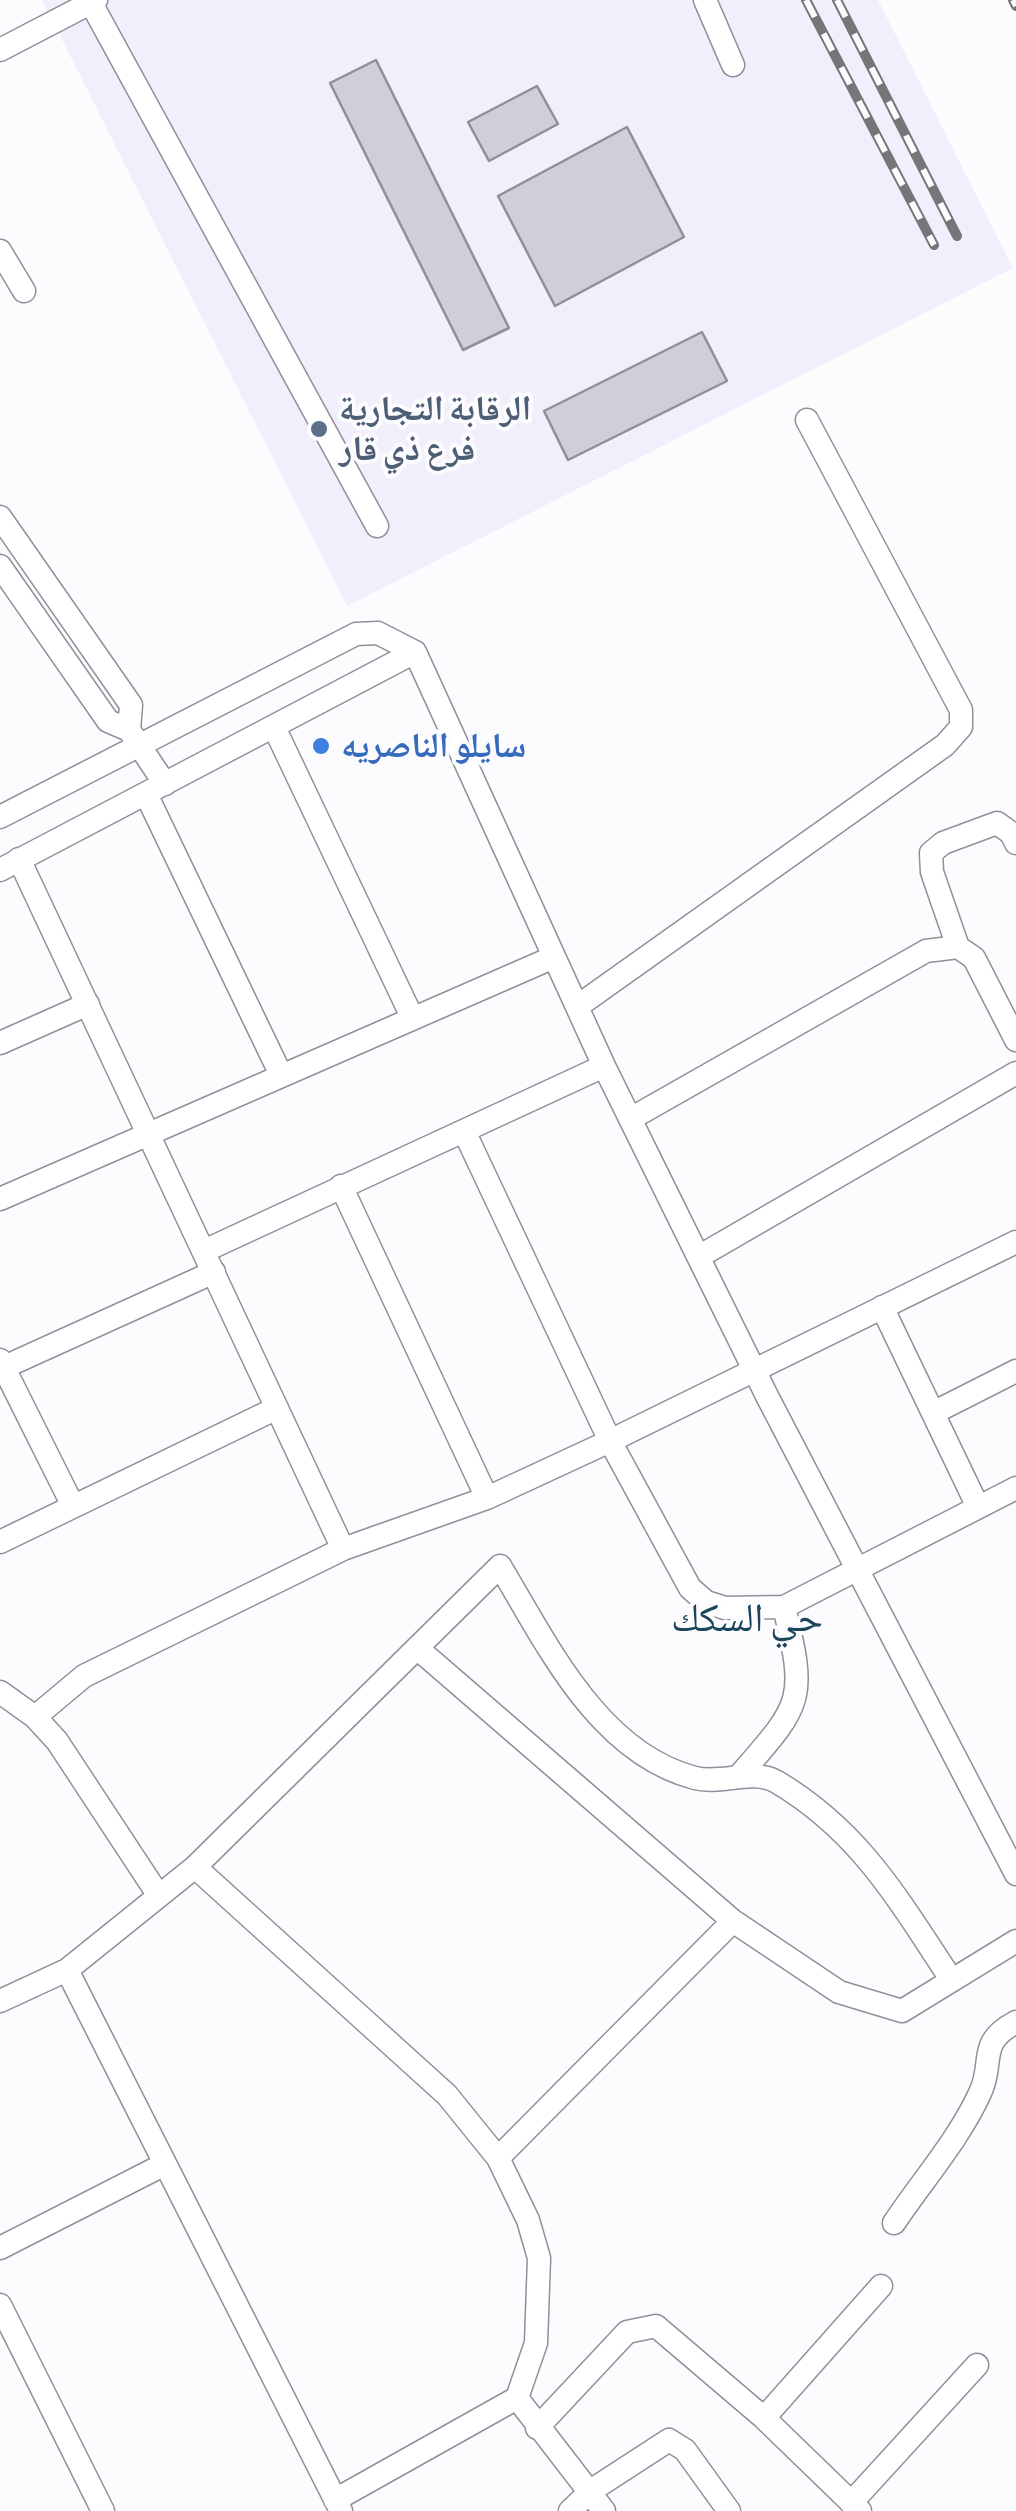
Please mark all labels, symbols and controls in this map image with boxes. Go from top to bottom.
place label: الرقابة التجارية فرع ذي قار [339,388,531,470]
marker: الرقابة التجارية فرع ذي قار [308,418,330,440]
place label: سايلو الناصريه [341,725,526,767]
marker: سايلو الناصريه [310,735,332,757]
district label: حي السكك [671,1595,823,1643]

